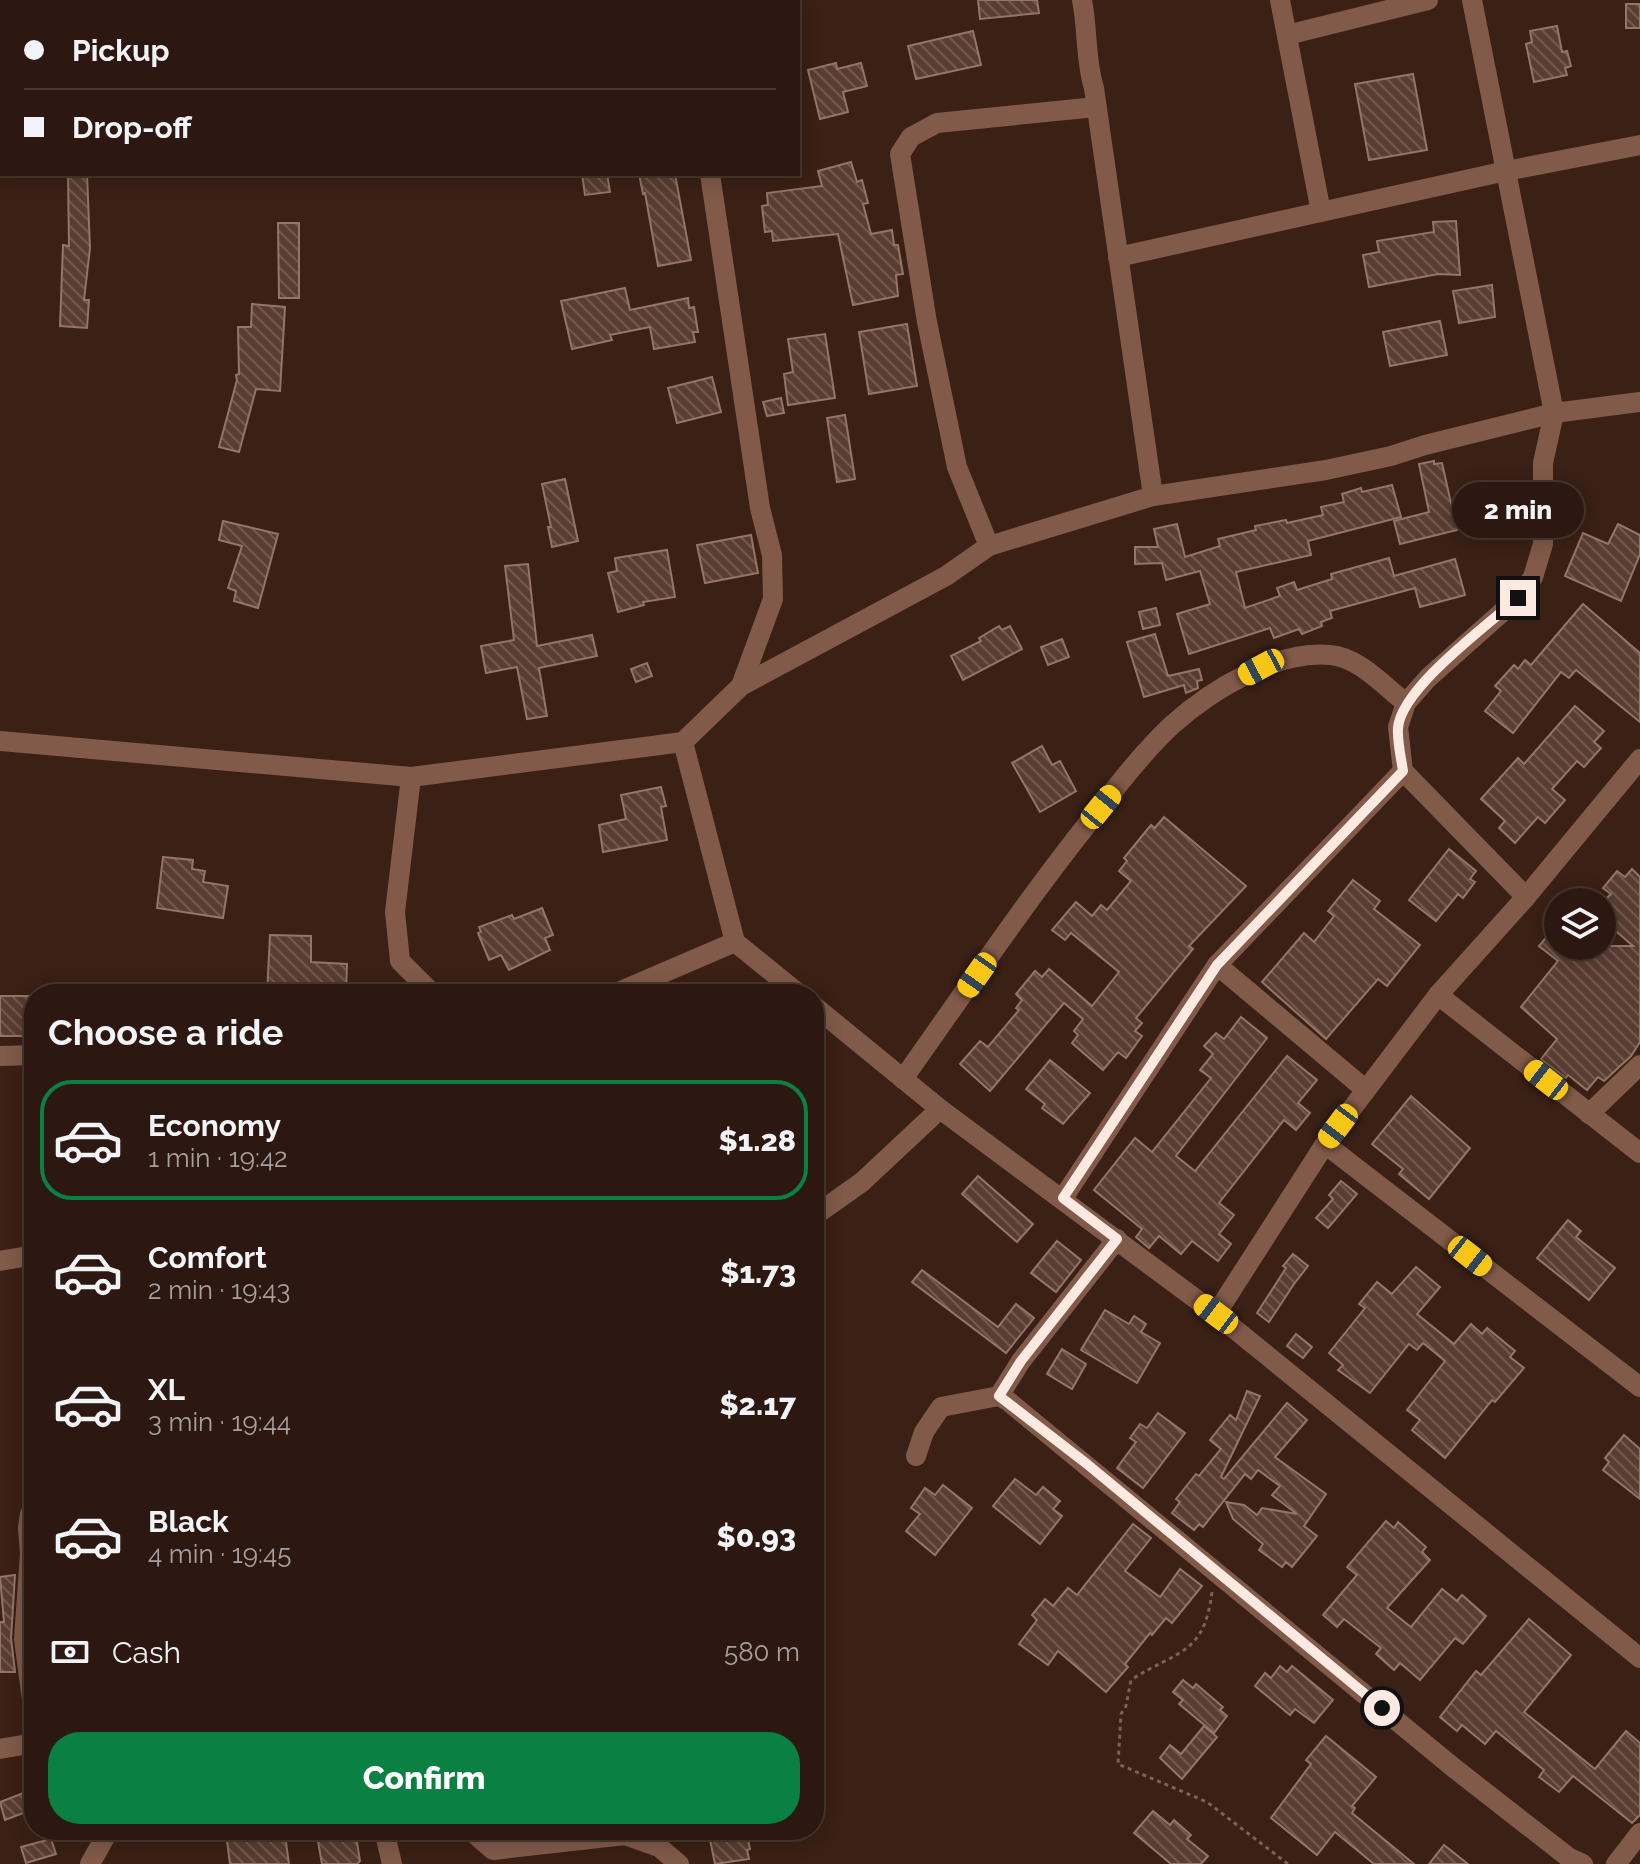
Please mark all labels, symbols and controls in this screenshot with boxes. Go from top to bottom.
text: Pickup [72,33,170,68]
text: Drop-off [72,110,192,145]
callout: 2 min [1452,482,1584,538]
text: 2 min [1484,495,1552,525]
route end [1500,580,1536,616]
car [1234,645,1288,689]
car [1077,781,1125,833]
map controls [1544,888,1616,960]
button: layers [1544,888,1616,960]
car [953,948,1001,1002]
text: Choose a ride [48,1011,283,1053]
car [1520,1056,1572,1104]
car [1314,1100,1362,1152]
icon: car [52,1104,124,1176]
text: Economy [148,1108,281,1143]
text: $1.28 [718,1123,796,1158]
text: 1 min · 19:42 [148,1143,288,1173]
car [1444,1232,1496,1280]
icon: car [52,1236,124,1308]
text: Comfort [148,1240,267,1275]
text: $1.73 [720,1255,796,1290]
text: 2 min · 19:43 [148,1275,290,1305]
car [1190,1290,1242,1338]
icon: car [52,1368,124,1440]
text: XL [148,1372,185,1407]
text: $2.17 [719,1387,796,1422]
text: 3 min · 19:44 [148,1407,291,1437]
icon: car [52,1500,124,1572]
text: Black [148,1504,229,1539]
text: $0.93 [716,1519,796,1554]
text: 4 min · 19:45 [148,1539,291,1569]
icon: cash [48,1630,92,1674]
text: Cash [112,1635,181,1670]
text: 580 m [724,1637,800,1667]
route start [1364,1690,1400,1726]
button: Confirm [48,1732,800,1824]

